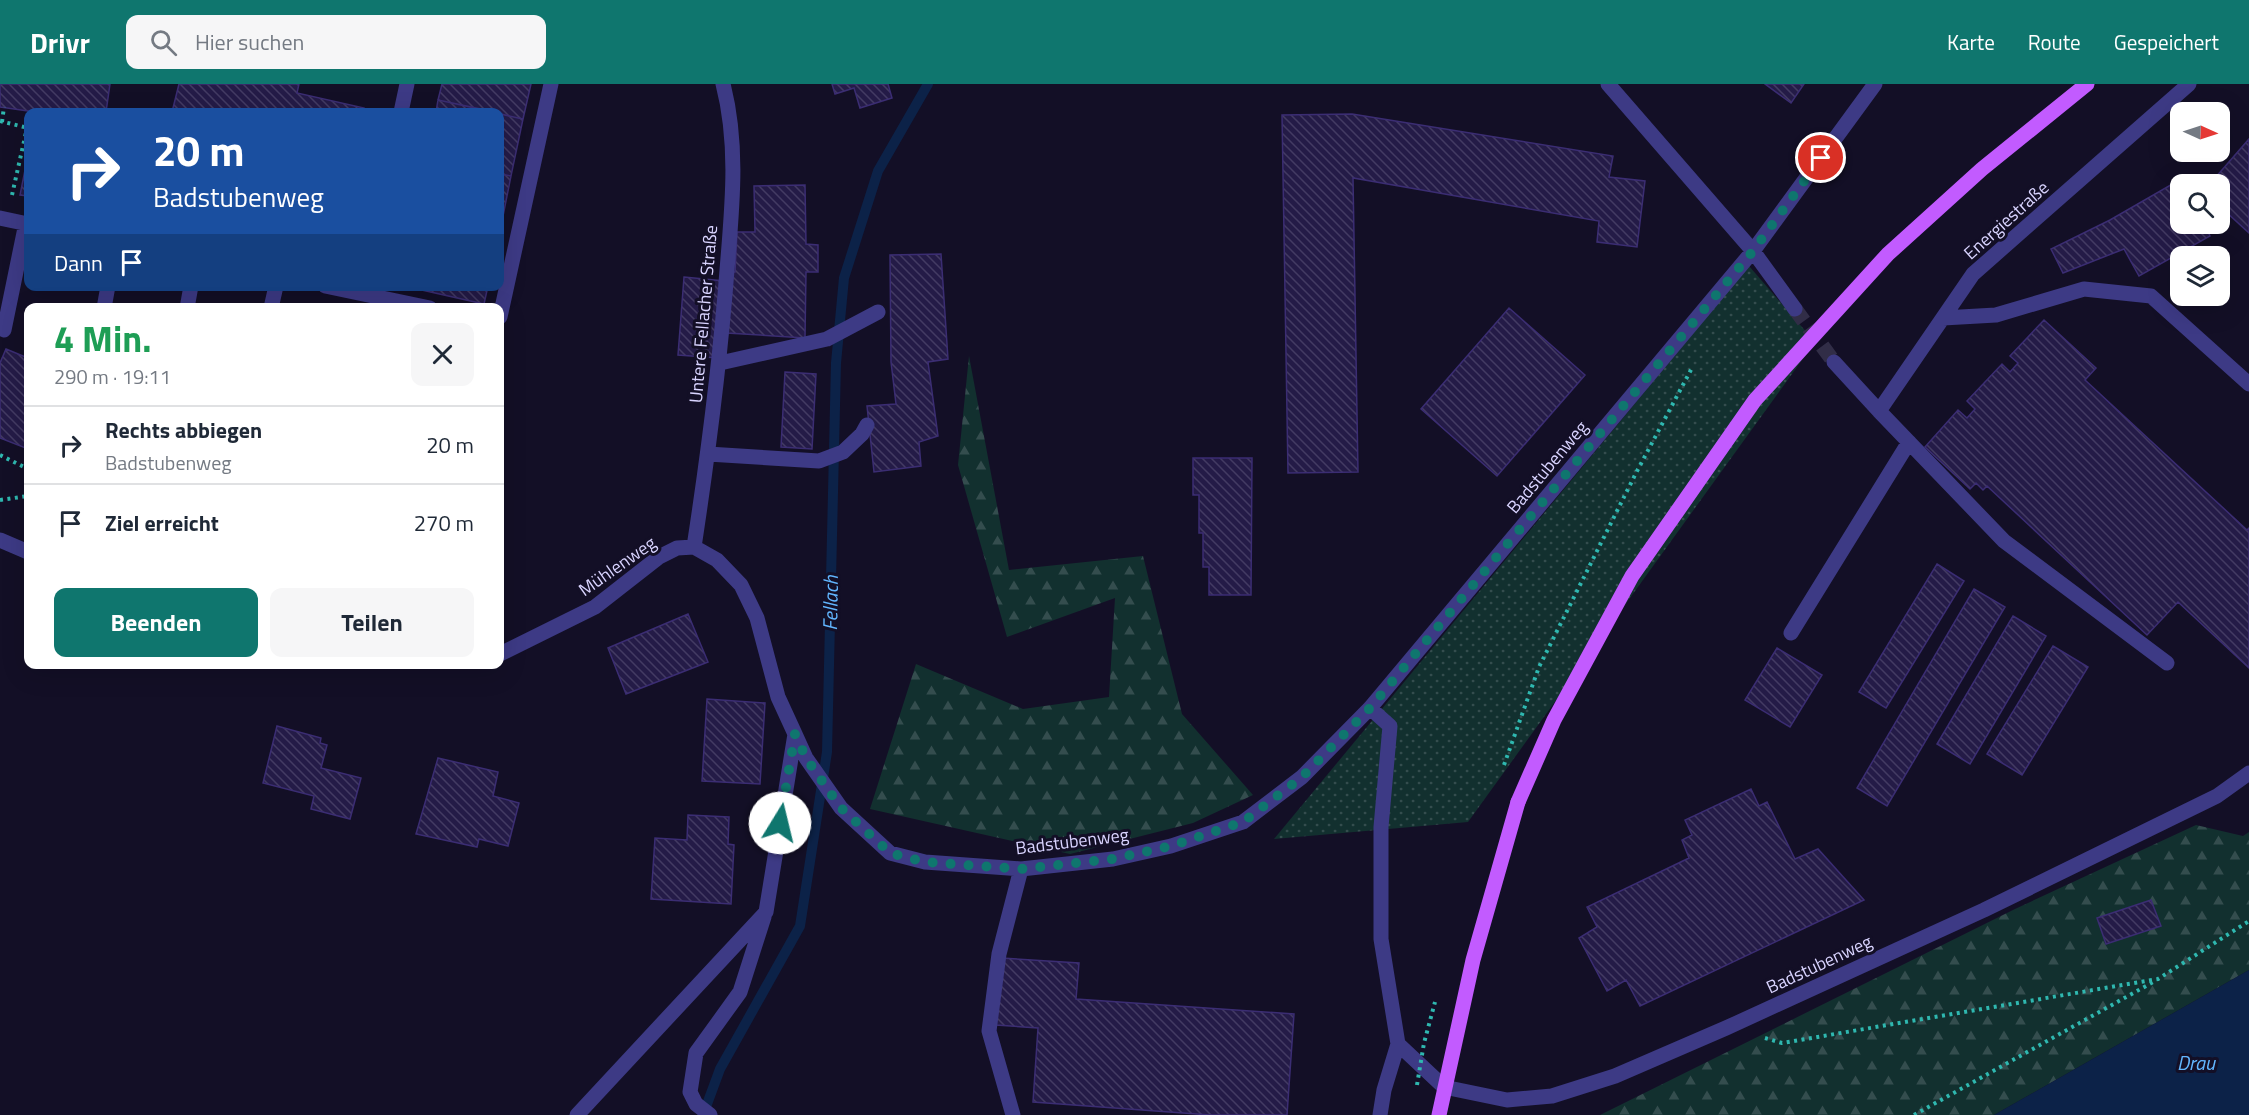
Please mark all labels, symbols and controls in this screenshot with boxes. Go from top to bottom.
search box [126,15,546,69]
text: Drivr [30,21,90,64]
text: Hier suchen [195,25,304,59]
icon: search [147,26,180,59]
text: Karte [1947,26,1995,58]
text: Route [2028,26,2081,58]
text: Gespeichert [2114,26,2219,58]
north arrow [2170,102,2230,162]
map controls [2170,102,2230,306]
text: 20 m [153,118,245,182]
icon: right [54,132,132,210]
pin [1795,132,1846,183]
icon: arrive [1804,141,1837,174]
street label: Energiestraße [1957,174,2055,266]
button: search [2170,174,2230,234]
text: Badstubenweg [153,176,324,217]
street label: Untere Fellacher Straße [682,224,724,404]
text: Dann [54,246,103,280]
icon: arrive [115,246,148,279]
button: layers [2170,246,2230,306]
text: 4 Min. [54,311,151,366]
button: close [411,323,474,386]
text: 290 m · 19:11 [54,361,171,392]
text: Rechts abbiegen [105,413,262,447]
street label: Badstubenweg [1500,415,1594,519]
text: 20 m [426,428,474,462]
icon: right [54,429,87,462]
text: Badstubenweg [105,447,232,478]
text: Ziel erreicht [105,506,219,540]
text: 270 m [414,506,474,540]
icon: arrive [54,507,87,540]
street label: Mühlenweg [573,529,661,603]
water label: Fellach [814,574,846,631]
button: Beenden [54,588,258,657]
button: Teilen [270,588,474,657]
position arrow [748,791,812,855]
street label: Badstubenweg [1014,821,1130,861]
street label: Badstubenweg [1762,928,1876,1000]
water label: Drau [2177,1047,2216,1078]

